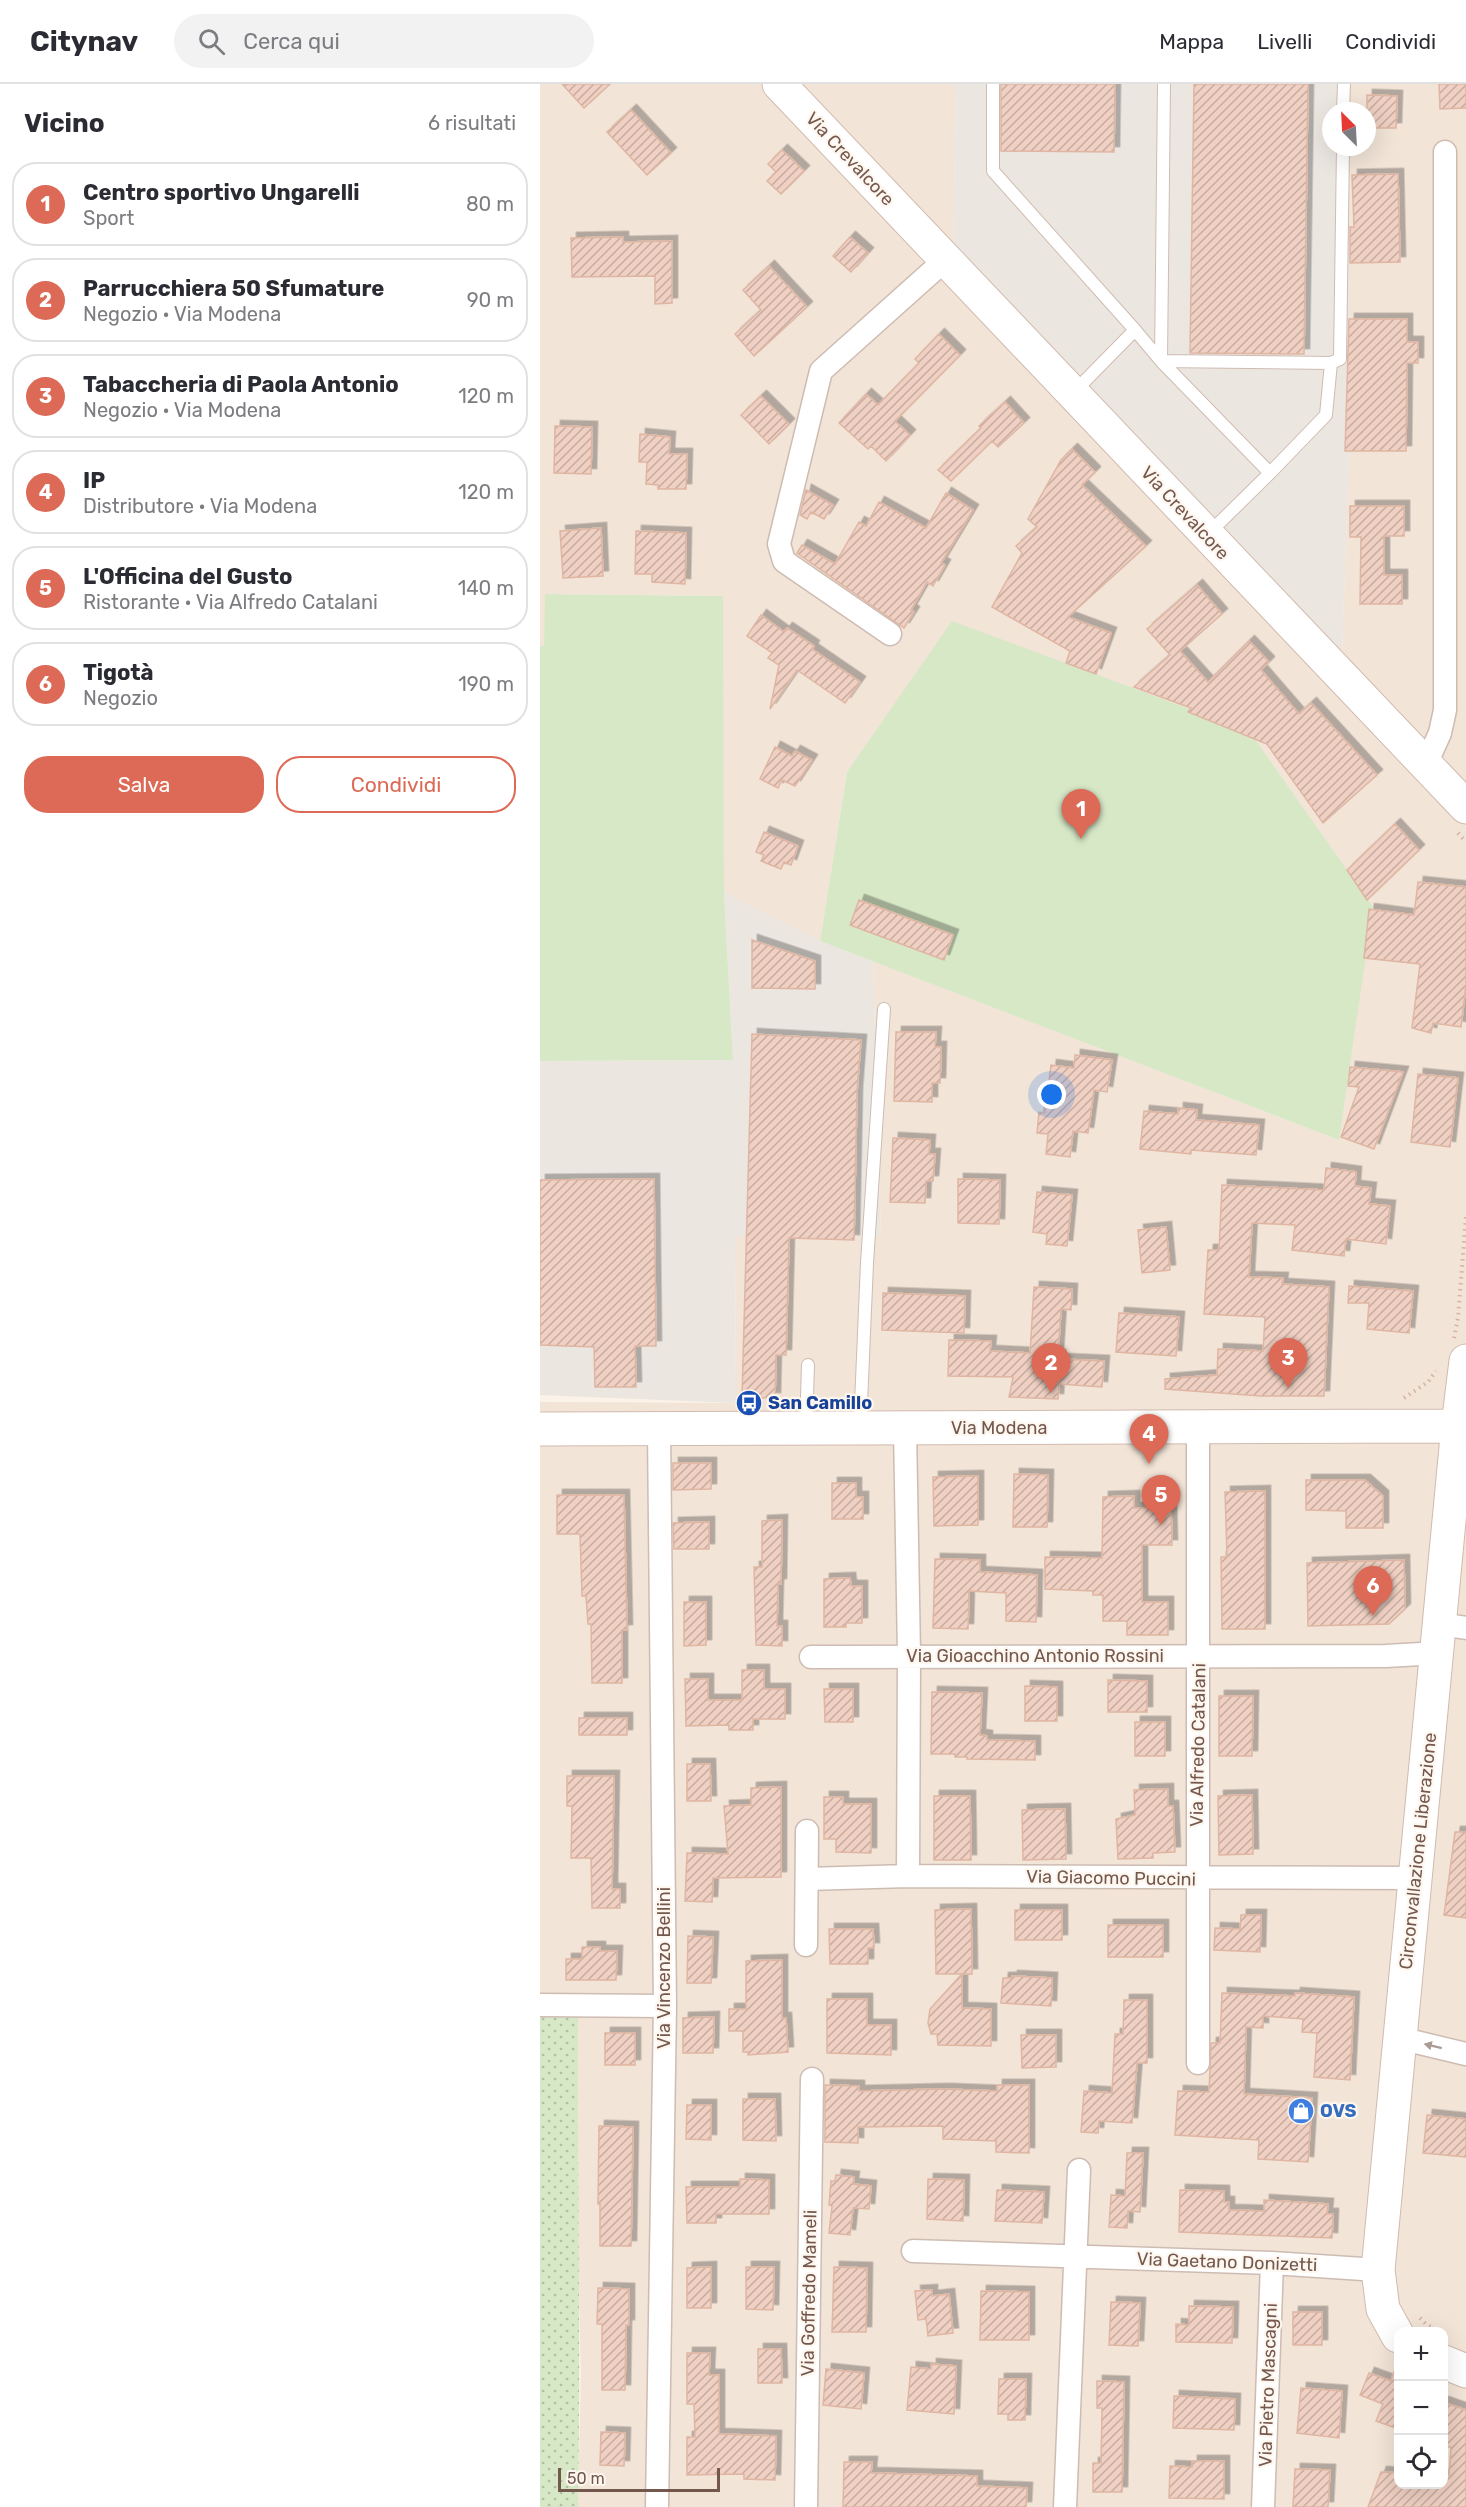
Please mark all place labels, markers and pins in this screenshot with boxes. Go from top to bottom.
pin: 1 [1062,790,1100,839]
pin: 3 [1268,1338,1308,1388]
pin: 2 [1032,1344,1070,1393]
bus stop icon: San Camillo [734,1388,764,1418]
place label: San Camillo [768,1392,872,1414]
pin: 4 [1130,1414,1168,1464]
pin: 5 [1142,1476,1180,1525]
pin: 6 [1354,1566,1392,1616]
shop icon: OVS [1286,2096,1316,2126]
place label: OVS [1320,2100,1356,2122]

